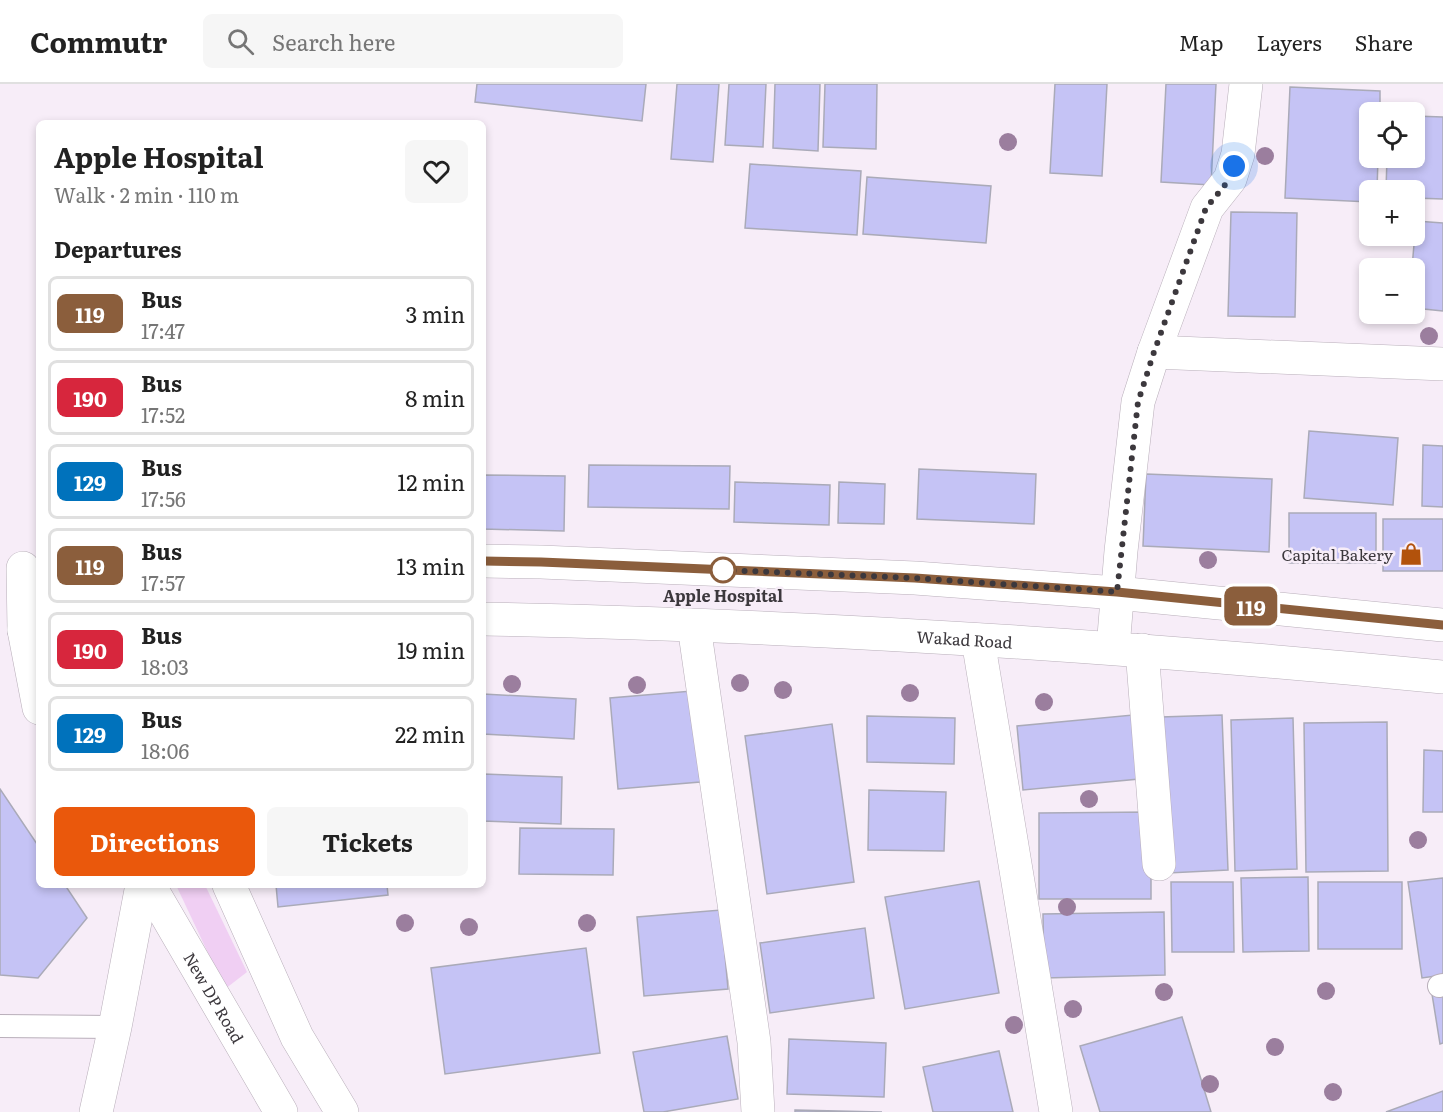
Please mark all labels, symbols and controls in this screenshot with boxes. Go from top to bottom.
search box [203,14,623,68]
text: Commutr [30,20,167,62]
icon: search [224,25,257,58]
text: Search here [272,25,396,58]
text: Map [1179,26,1224,57]
text: Layers [1257,26,1322,57]
text: Share [1355,26,1413,57]
map controls [1359,102,1425,324]
button: locate [1359,102,1425,168]
text: Apple Hospital [54,135,264,177]
button: heart [405,140,468,203]
your location [1219,151,1249,181]
text: Walk · 2 min · 110 m [54,179,239,209]
button: + [1359,180,1425,246]
text: Departures [54,232,181,265]
button: − [1359,258,1425,324]
text: Bus [141,282,182,315]
text: 3 min [405,297,465,330]
text: 119 [75,298,105,329]
text: 17:47 [141,315,185,345]
text: Bus [141,366,182,399]
text: 8 min [405,381,465,414]
text: 190 [73,382,107,413]
text: 17:52 [141,399,185,429]
text: Bus [141,450,182,483]
text: 12 min [397,465,465,498]
text: 129 [74,466,106,497]
text: 17:56 [141,483,186,513]
text: Bus [141,534,182,567]
shop icon: Capital Bakery [1398,541,1424,567]
place label: Capital Bakery [1282,542,1394,566]
text: 13 min [396,549,465,582]
text: 119 [75,550,105,581]
marker: Apple Hospital [710,557,736,583]
text: 17:57 [141,567,185,597]
place label: Apple Hospital [663,583,783,607]
line badge: 119 [1216,586,1286,626]
text: 119 [1236,591,1266,622]
text: Bus [141,618,182,651]
street label: Wakad Road [916,624,1013,654]
text: 19 min [397,633,465,666]
text: 190 [73,634,107,665]
text: 18:03 [141,651,189,681]
text: Bus [141,702,182,735]
text: 22 min [395,717,465,750]
text: 129 [74,718,106,749]
text: 18:06 [141,735,189,765]
button: Directions [54,807,255,876]
button: Tickets [267,807,468,876]
street label: New DP Road [178,947,250,1048]

